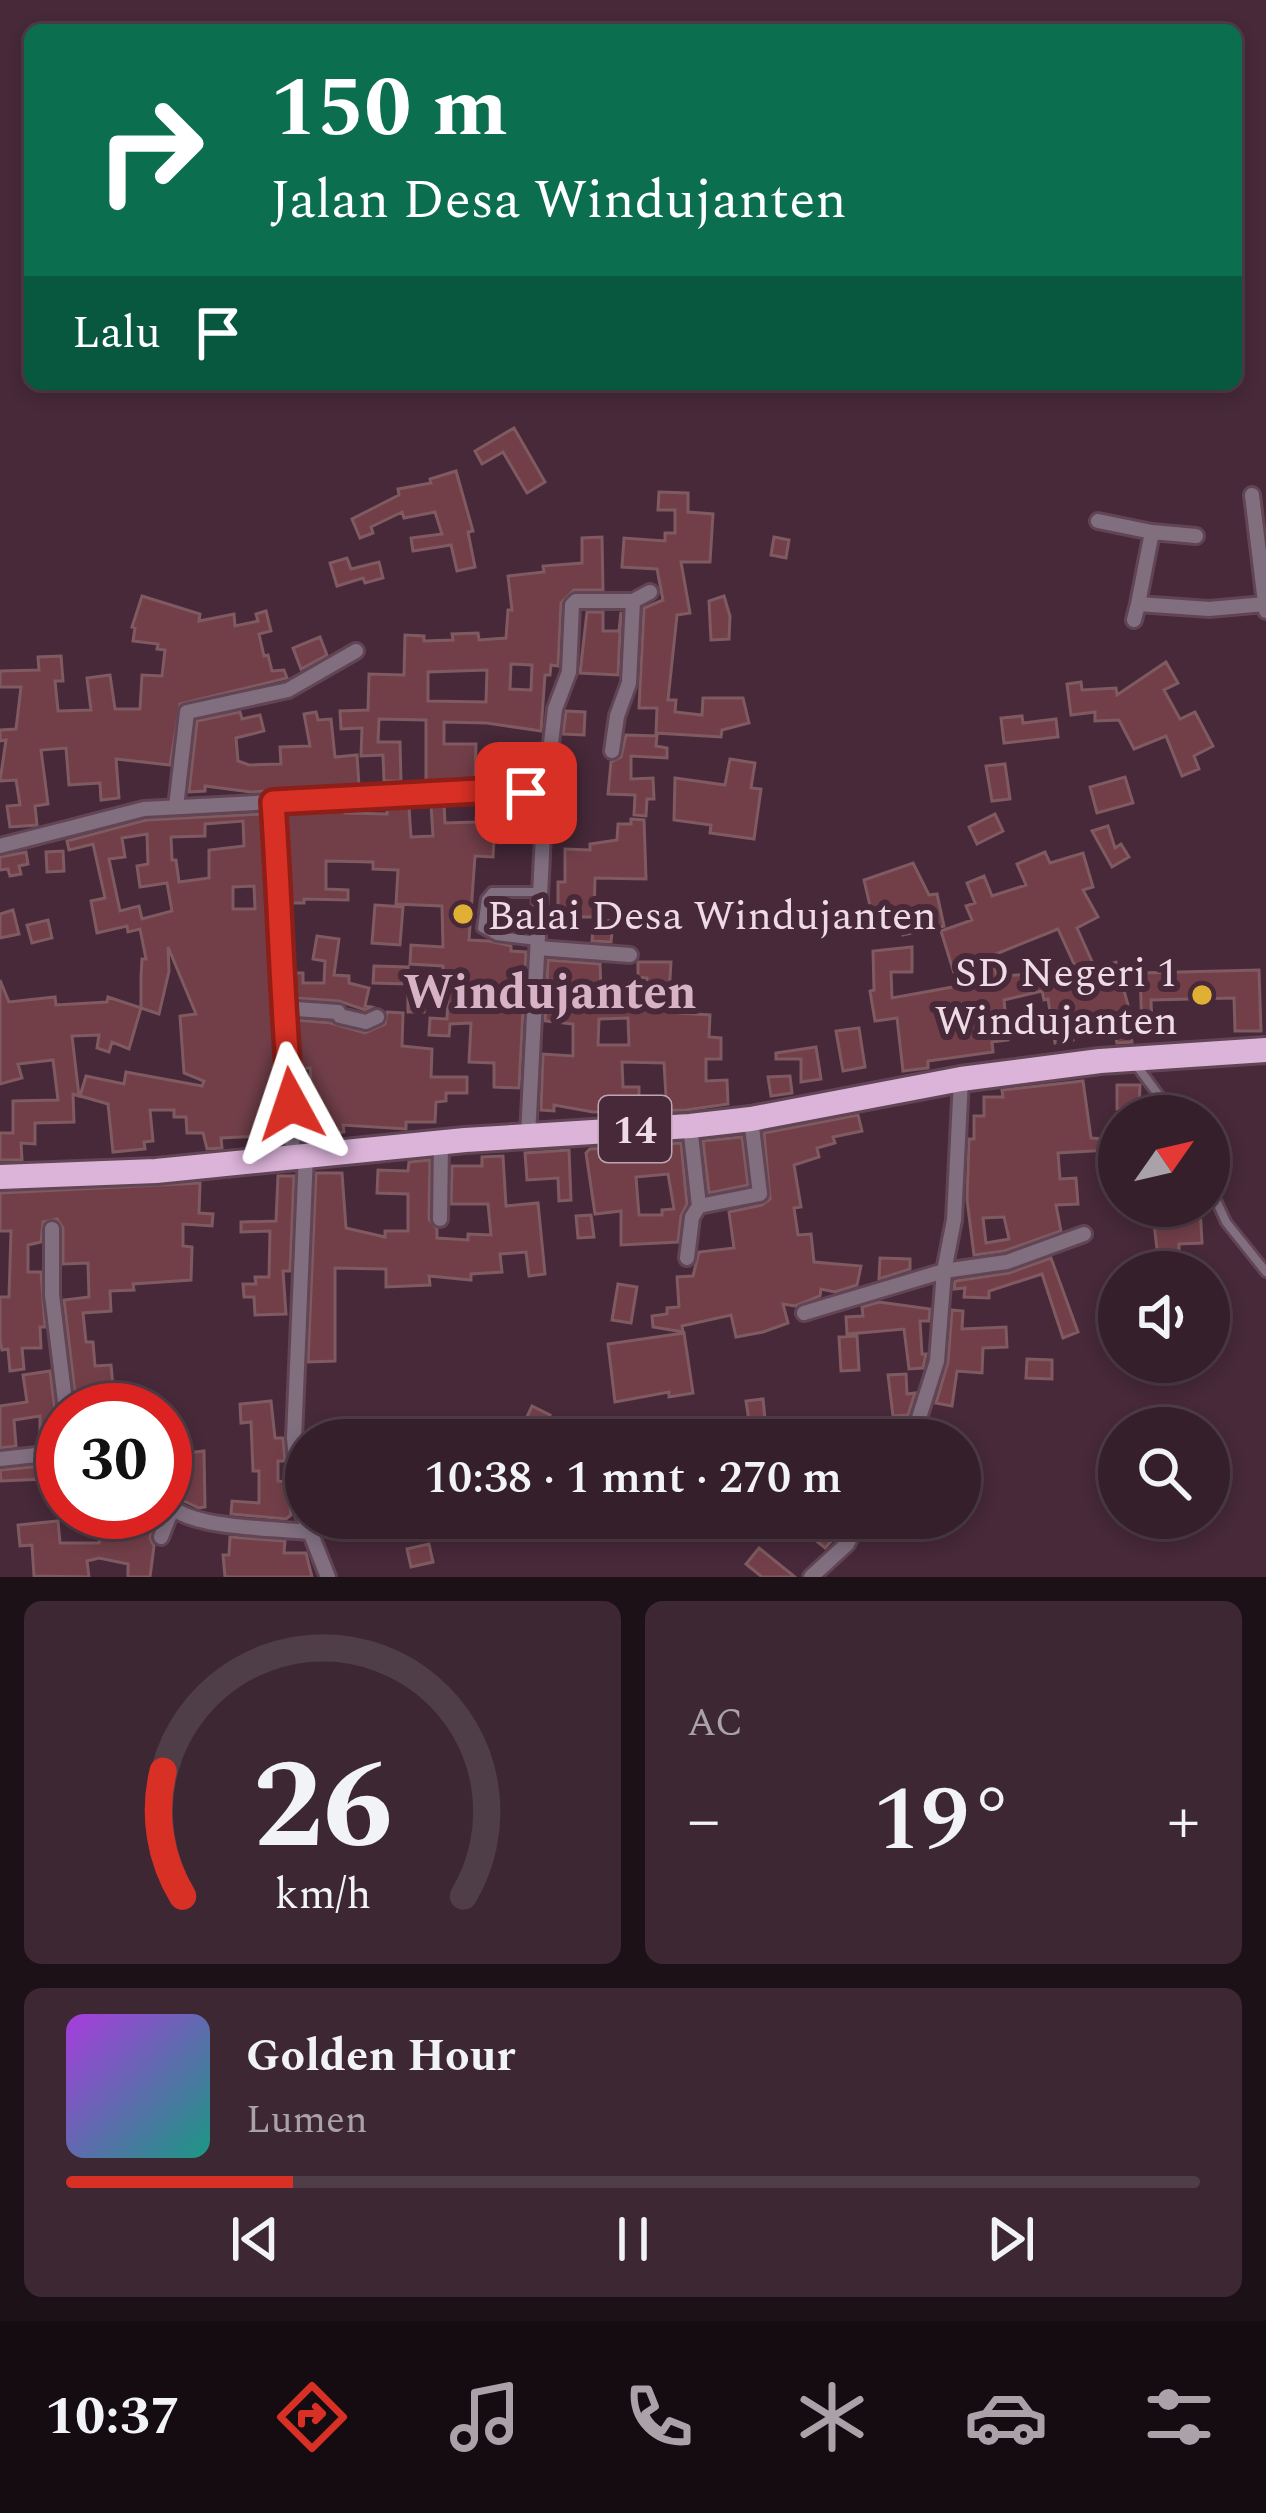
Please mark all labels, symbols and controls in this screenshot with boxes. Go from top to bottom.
text: 150 m [270,45,508,173]
icon: right [72,72,228,228]
text: Jalan Desa Windujanten [270,160,847,242]
text: Lalu [72,299,161,368]
icon: arrive [185,300,251,366]
pin [475,742,577,844]
icon: arrive [493,760,559,826]
place label: Balai Desa Windujanten [487,885,937,948]
marker: Balai Desa Windujanten [450,901,476,927]
place label: SD Negeri 1 Windujanten [935,942,1178,1053]
district label: Windujanten [403,957,697,1030]
marker: SD Negeri 1 Windujanten [1189,982,1215,1008]
position arrow [228,1041,354,1167]
north arrow [1098,1095,1230,1227]
map controls [1098,1095,1230,1539]
road number: 14 [599,1096,671,1162]
button: sound [1098,1251,1230,1383]
speed limit sign: 30 [36,1383,192,1539]
button: search [1098,1407,1230,1539]
text: 10:38 · 1 mnt · 270 m [424,1444,842,1513]
text: AC [687,1694,743,1753]
text: 26 [252,1713,393,1903]
text: 19° [873,1753,1014,1890]
text: − [687,1771,720,1872]
text: + [1167,1771,1200,1872]
text: km/h [274,1862,371,1927]
text: Golden Hour [246,2022,515,2091]
text: Lumen [246,2091,368,2150]
icon: previous [222,2206,288,2272]
icon: pause [600,2206,666,2272]
icon: next [978,2206,1044,2272]
icon: directions [270,2375,354,2459]
icon: music [443,2375,527,2459]
icon: phone [617,2375,701,2459]
icon: climate [790,2375,874,2459]
icon: car [964,2375,1048,2459]
icon: filters [1137,2375,1221,2459]
text: 10:37 [45,2376,180,2458]

